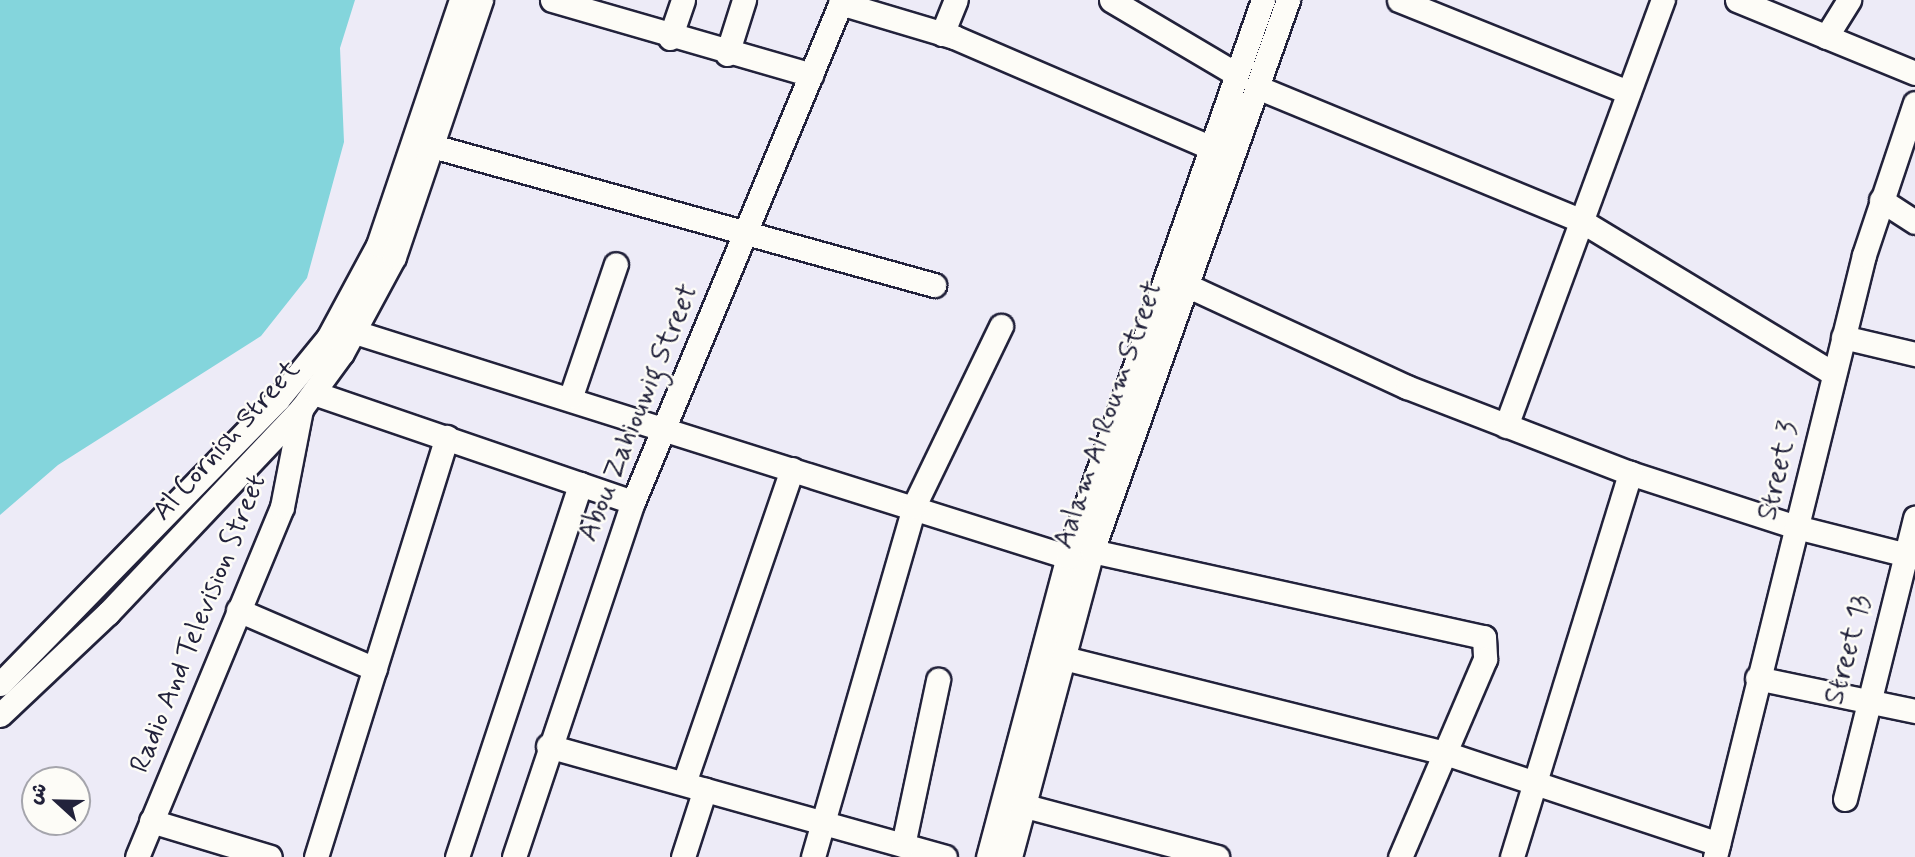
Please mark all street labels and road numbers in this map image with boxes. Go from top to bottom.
street label: Aalam Al Roum Street [1048,279,1170,551]
street label: Abou Zahiouwig Street [572,280,706,546]
street label: Al Cornish Street [143,350,311,532]
street label: Street 3 [1751,418,1807,524]
street label: Radio And Television Street [123,469,275,779]
street label: Street 13 [1818,592,1880,708]

